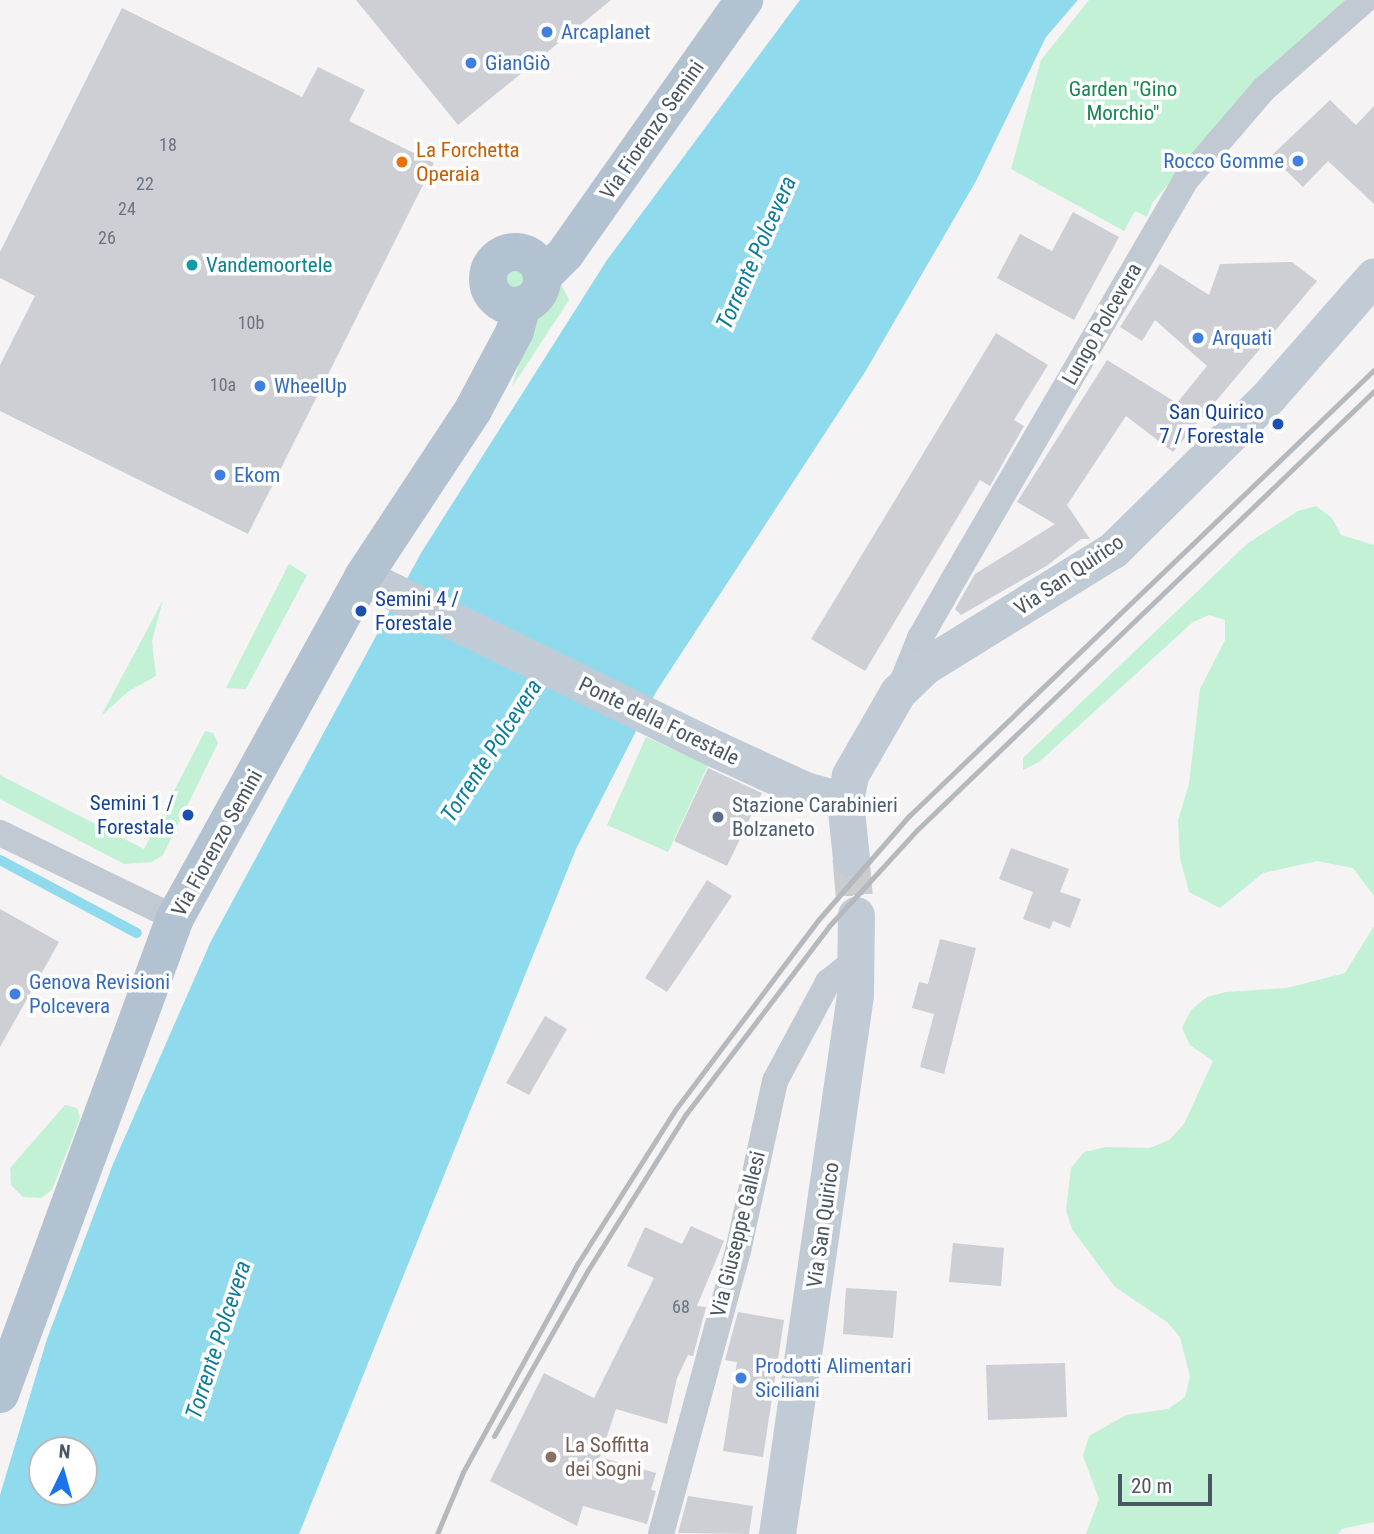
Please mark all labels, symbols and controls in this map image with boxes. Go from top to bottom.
place label: Arcaplanet [561,19,651,45]
marker: Arcaplanet [539,24,555,40]
place label: GianGiò [485,50,550,76]
marker: GianGiò [463,55,479,71]
street label: Via Fiorenzo Semini [595,56,709,204]
park label: Garden "Gino Morchio" [1069,76,1177,126]
house number: 18 [159,134,177,156]
place label: La Forchetta Operaia [416,137,520,187]
place label: Rocco Gomme [1163,148,1284,174]
marker: Rocco Gomme [1290,153,1306,169]
marker: La Forchetta Operaia [394,154,410,170]
water label: Torrente Polcevera [711,172,803,334]
house number: 22 [136,173,154,195]
house number: 24 [118,198,136,220]
house number: 26 [98,227,116,249]
place label: Vandemoortele [206,252,332,278]
marker: Vandemoortele [184,257,200,273]
street label: Lungo Polcevera [1057,259,1147,389]
house number: 10b [238,312,264,334]
place label: Arquati [1212,325,1272,351]
marker: Arquati [1190,330,1206,346]
place label: WheelUp [274,373,347,399]
house number: 10a [210,374,236,396]
marker: WheelUp [252,378,268,394]
place label: San Quirico 7 / Forestale [1159,399,1264,449]
marker: San Quirico 7 / Forestale [1270,416,1286,432]
place label: Ekom [234,462,280,488]
marker: Ekom [212,467,228,483]
street label: Via San Quirico [1010,529,1128,621]
place label: Semini 4 / Forestale [375,586,459,636]
marker: Semini 4 / Forestale [353,603,369,619]
street label: Ponte della Forestale [575,671,743,771]
water label: Torrente Polcevera [436,674,548,828]
street label: Via Fiorenzo Semini [166,765,268,921]
place label: Semini 1 / Forestale [90,790,174,840]
place label: Stazione Carabinieri Bolzaneto [732,792,898,842]
marker: Semini 1 / Forestale [180,807,196,823]
marker: Stazione Carabinieri Bolzaneto [710,809,726,825]
place label: Genova Revisioni Polcevera [29,969,170,1019]
marker: Genova Revisioni Polcevera [7,986,23,1002]
street label: Via Giuseppe Gallesi [705,1148,771,1320]
street label: Via San Quirico [802,1161,844,1289]
water label: Torrente Polcevera [180,1257,258,1423]
house number: 68 [672,1296,690,1318]
place label: Prodotti Alimentari Siciliani [755,1353,911,1403]
marker: Prodotti Alimentari Siciliani [733,1370,749,1386]
place label: La Soffitta dei Sogni [565,1432,649,1482]
north arrow [28,1436,98,1506]
text: N [58,1440,71,1464]
marker: La Soffitta dei Sogni [543,1449,559,1465]
scale bar [1122,1460,1216,1504]
text: 20 m [1131,1474,1172,1498]

